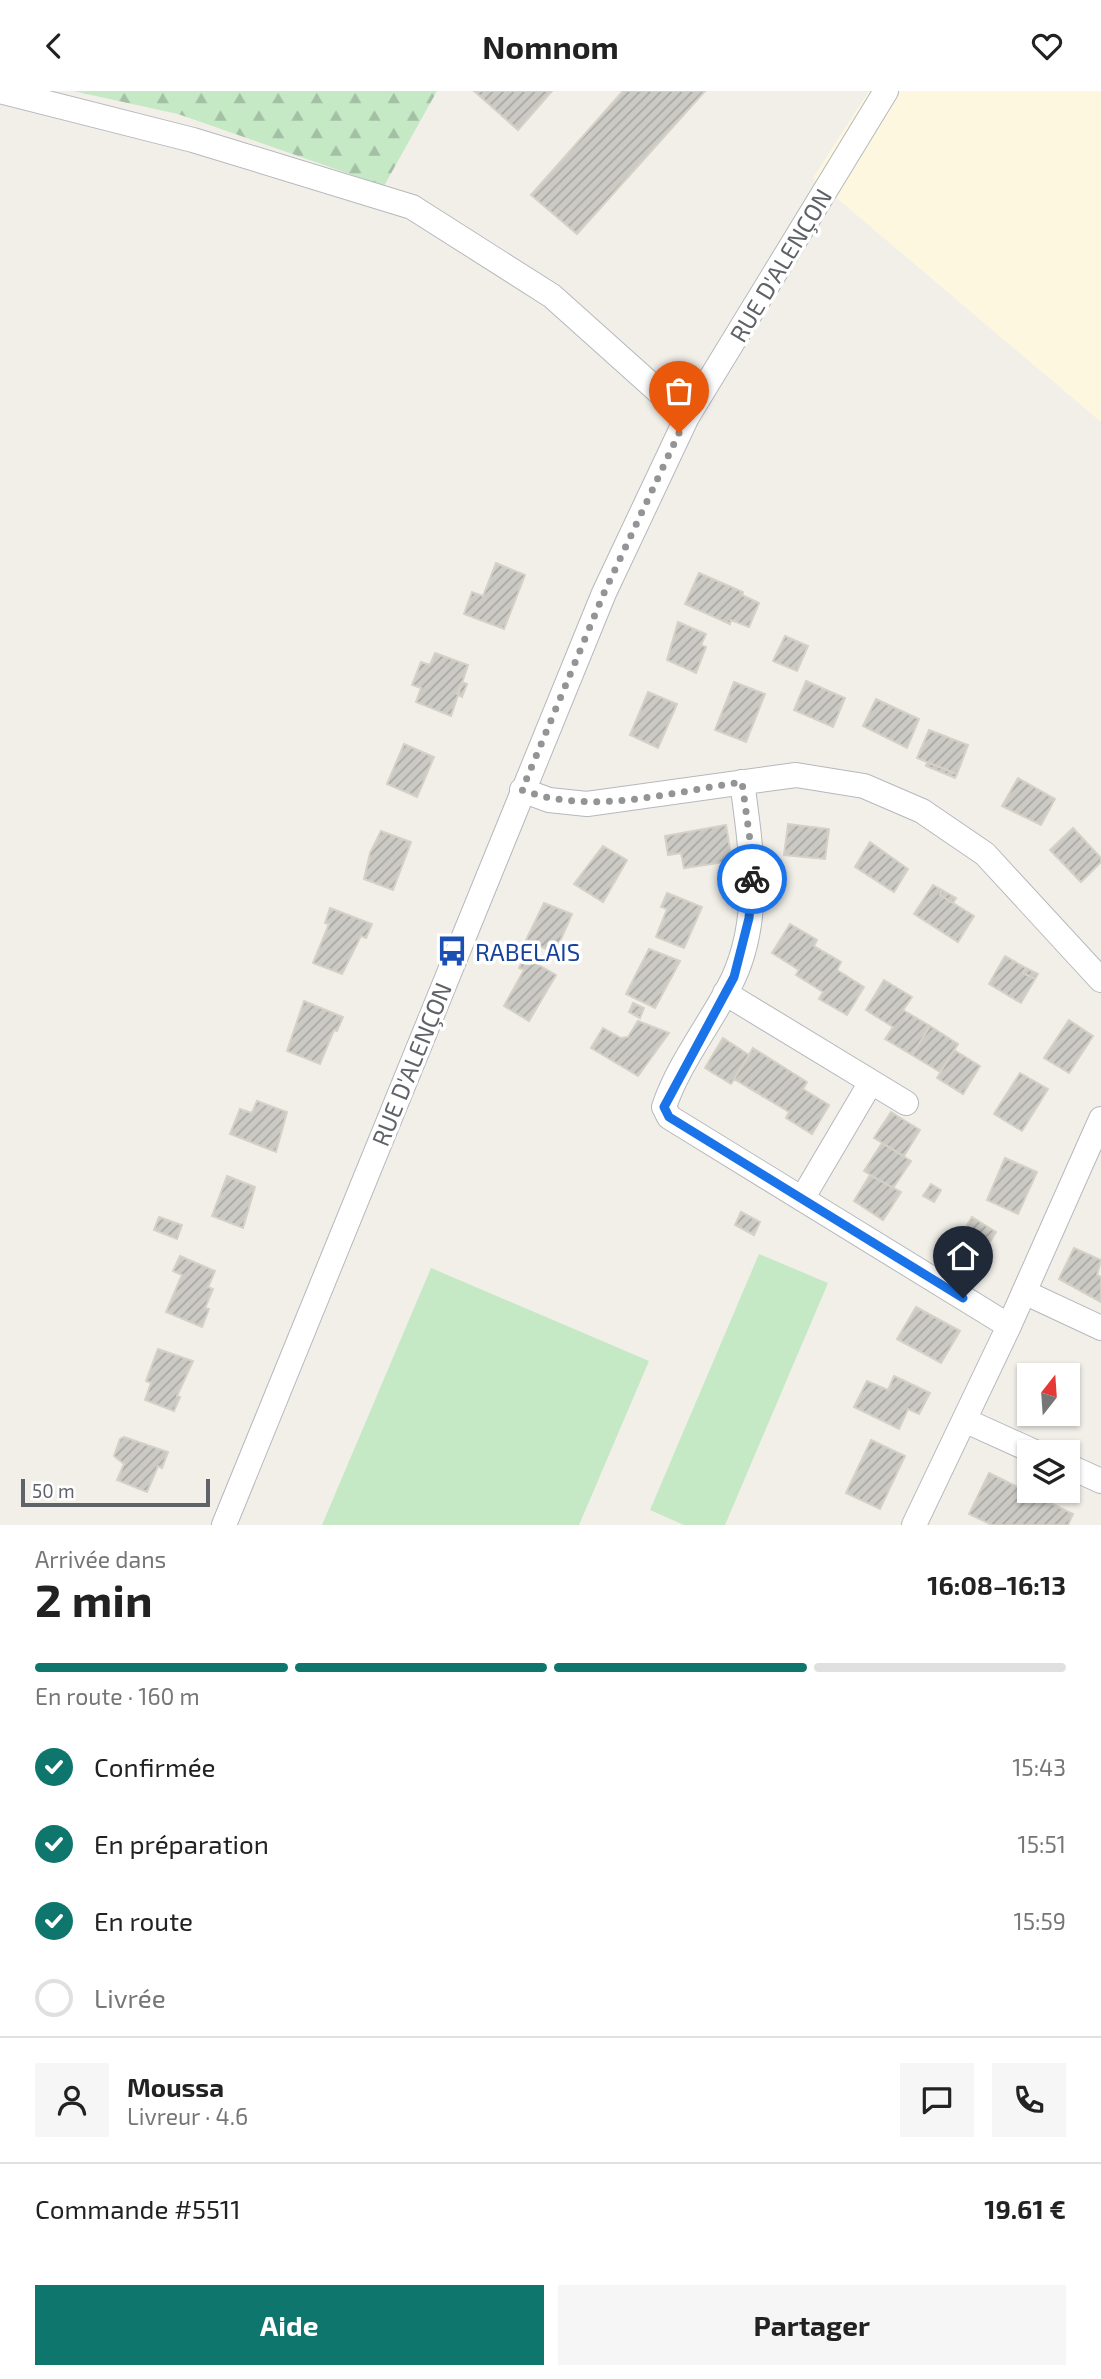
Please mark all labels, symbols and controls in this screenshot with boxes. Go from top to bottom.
icon: back [35,27,73,65]
text: Nomnom [482,27,619,65]
icon: heart [1028,27,1066,65]
street label: RUE D'ALENÇON [723,183,838,347]
pin [649,361,709,433]
icon: bag [660,372,698,410]
courier [717,844,787,914]
icon: bike [733,860,771,898]
bus stop icon: RABELAIS [435,934,469,968]
place label: RABELAIS [475,937,580,966]
street label: RUE D'ALENÇON [365,978,458,1150]
pin [933,1226,993,1298]
icon: home [944,1237,982,1275]
north arrow [1017,1363,1080,1426]
map controls [1017,1363,1080,1503]
button: layers [1017,1440,1080,1503]
scale bar [21,1476,210,1508]
text: 50 m [32,1479,75,1502]
text: Arrivée dans [35,1545,166,1573]
text: 16:08–16:13 [927,1569,1066,1600]
text: 2 min [35,1571,153,1626]
text: En route · 160 m [35,1682,200,1710]
icon: check [35,1748,73,1786]
text: Confirmée [94,1751,216,1782]
text: 15:43 [1012,1753,1066,1781]
icon: check [35,1825,73,1863]
text: En préparation [94,1828,269,1859]
text: 15:51 [1018,1830,1066,1858]
icon: check [35,1902,73,1940]
text: En route [94,1905,193,1936]
text: 15:59 [1014,1907,1066,1935]
text: Livrée [94,1982,166,2013]
button: person [35,2063,109,2137]
button: chat [900,2063,974,2137]
button: phone [992,2063,1066,2137]
text: Moussa [127,2071,224,2102]
text: Livreur · 4.6 [127,2102,248,2130]
text: Commande #5511 [35,2193,241,2224]
text: 19.61 € [984,2193,1066,2224]
button: Aide [35,2285,544,2365]
button: Partager [558,2285,1066,2365]

